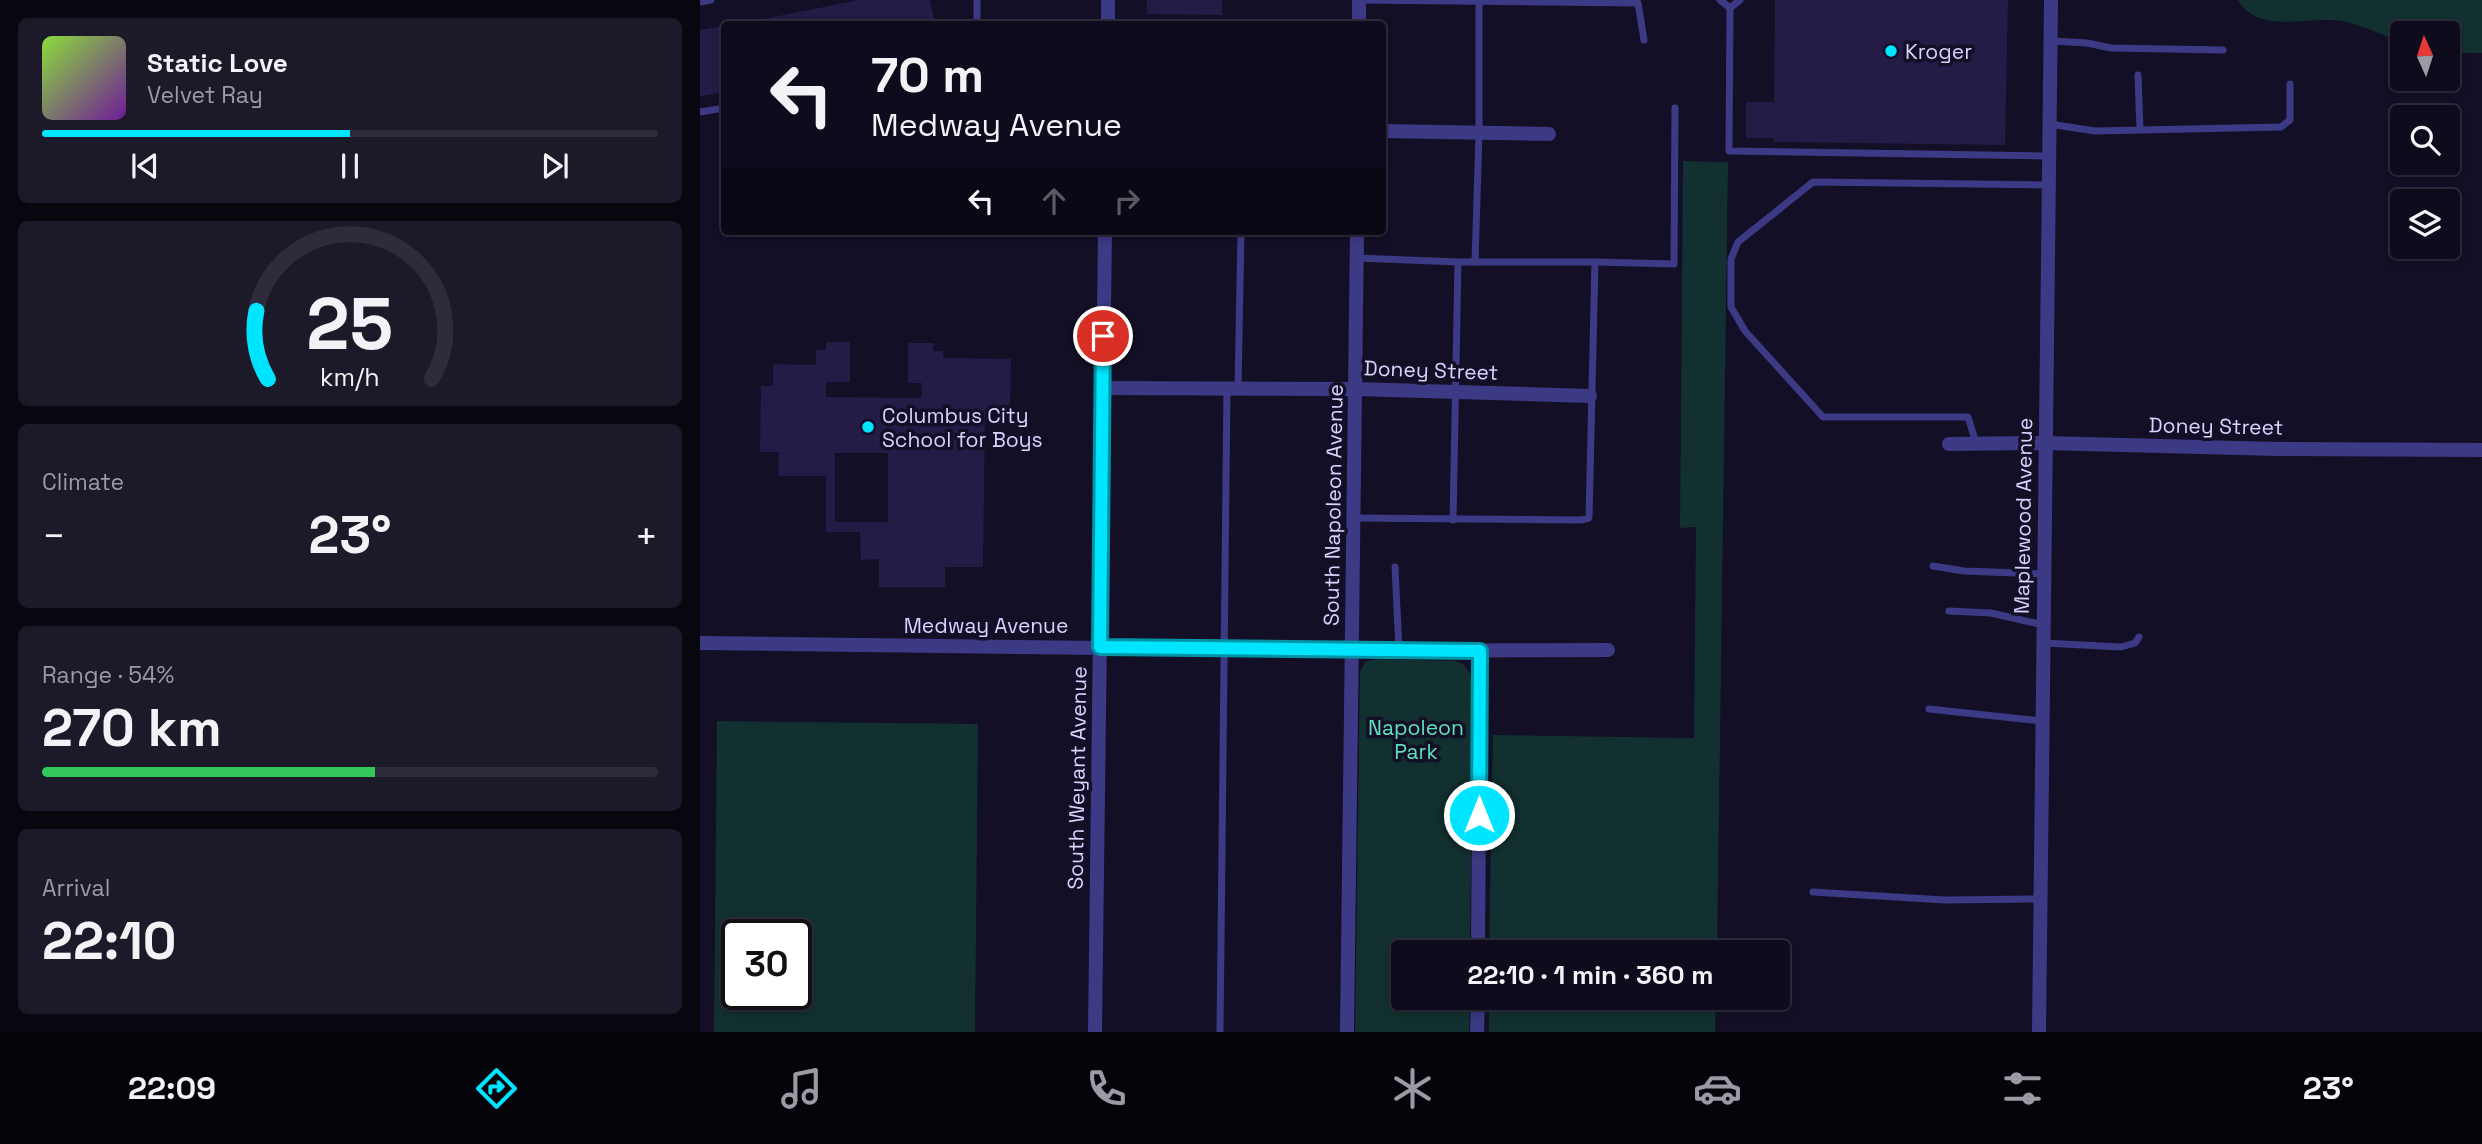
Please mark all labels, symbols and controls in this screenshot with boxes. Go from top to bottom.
north arrow [2390,21,2460,91]
map controls [2390,21,2460,259]
place label: Kroger [1905,38,1972,65]
marker: Kroger [1883,43,1899,59]
text: 70 m [871,44,984,106]
text: Static Love [147,46,288,80]
icon: left [756,49,847,140]
text: Velvet Ray [147,80,263,110]
text: Medway Avenue [871,105,1122,145]
button: search [2390,105,2460,175]
icon: previous [126,147,164,185]
icon: pause [331,147,369,185]
icon: next [536,147,574,185]
icon: left [962,182,1000,220]
icon: ahead [1035,182,1073,220]
icon: right [1108,182,1146,220]
button: layers [2390,189,2460,259]
text: 25 [307,278,393,371]
pin [1073,306,1133,366]
icon: arrive [1084,317,1122,355]
street label: Doney Street [1363,354,1499,386]
text: km/h [320,361,380,393]
street label: South Napoleon Avenue [1317,384,1349,626]
place label: Columbus City School for Boys [882,402,1043,453]
street label: Doney Street [2148,411,2284,441]
street label: Maplewood Avenue [2008,418,2038,614]
marker: Columbus City School for Boys [860,419,876,435]
text: Climate [42,467,124,497]
text: 23° [309,502,392,568]
text: − [42,512,66,560]
text: + [634,512,658,560]
street label: Medway Avenue [904,612,1068,639]
text: Range · 54% [42,660,174,690]
street label: South Weyant Avenue [1062,666,1092,890]
text: 270 km [42,695,222,761]
park label: Napoleon Park [1368,714,1464,765]
position arrow [1442,778,1516,852]
text: Arrival [42,873,110,903]
text: 22:10 [42,908,176,974]
speed limit sign: 30 [721,919,812,1010]
text: 22:10 · 1 min · 360 m [1467,958,1714,992]
icon: directions [472,1064,521,1113]
icon: music [777,1064,826,1113]
icon: phone [1082,1064,1131,1113]
icon: climate [1388,1064,1437,1113]
icon: car [1693,1064,1742,1113]
icon: filters [1998,1064,2047,1113]
text: 22:09 [128,1068,216,1108]
text: 23° [2303,1068,2354,1108]

